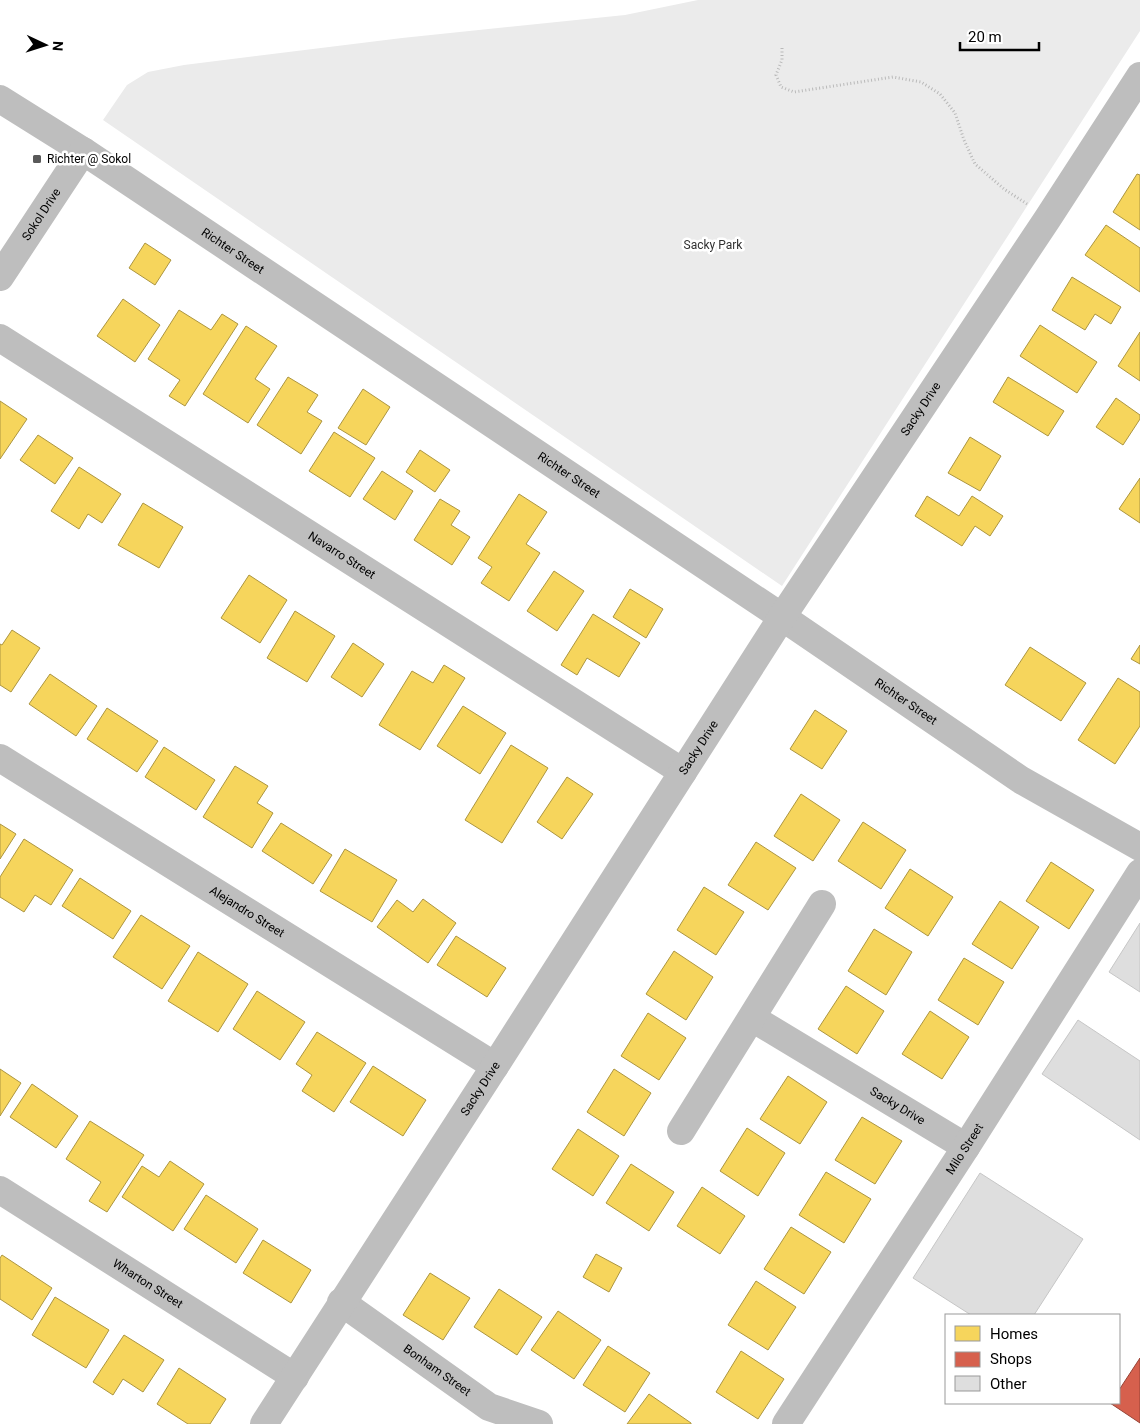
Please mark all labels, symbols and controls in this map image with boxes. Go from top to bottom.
north arrow [20,20,70,70]
scale bar [960,20,1039,52]
text: 20 m [968,28,1002,46]
text: N [50,40,66,51]
place label: Richter @ Sokol [47,152,131,166]
marker: Richter @ Sokol [31,153,43,165]
street label: Sokol Drive [19,186,64,243]
street label: Richter Street [199,225,267,277]
park label: Sacky Park [684,238,743,252]
street label: Sacky Drive [898,379,944,438]
street label: Richter Street [535,449,603,501]
street label: Navarro Street [306,529,378,582]
street label: Richter Street [872,675,940,728]
street label: Sacky Drive [676,718,721,777]
street label: Alejandro Street [207,883,287,940]
street label: Sacky Drive [458,1059,503,1118]
street label: Sacky Drive [868,1084,928,1128]
street label: Milo Street [943,1121,986,1177]
street label: Wharton Street [110,1256,185,1311]
legend [945,1314,1120,1404]
text: Homes [990,1325,1038,1343]
street label: Bonham Street [401,1342,474,1399]
text: Shops [990,1350,1032,1368]
text: Other [990,1375,1027,1393]

